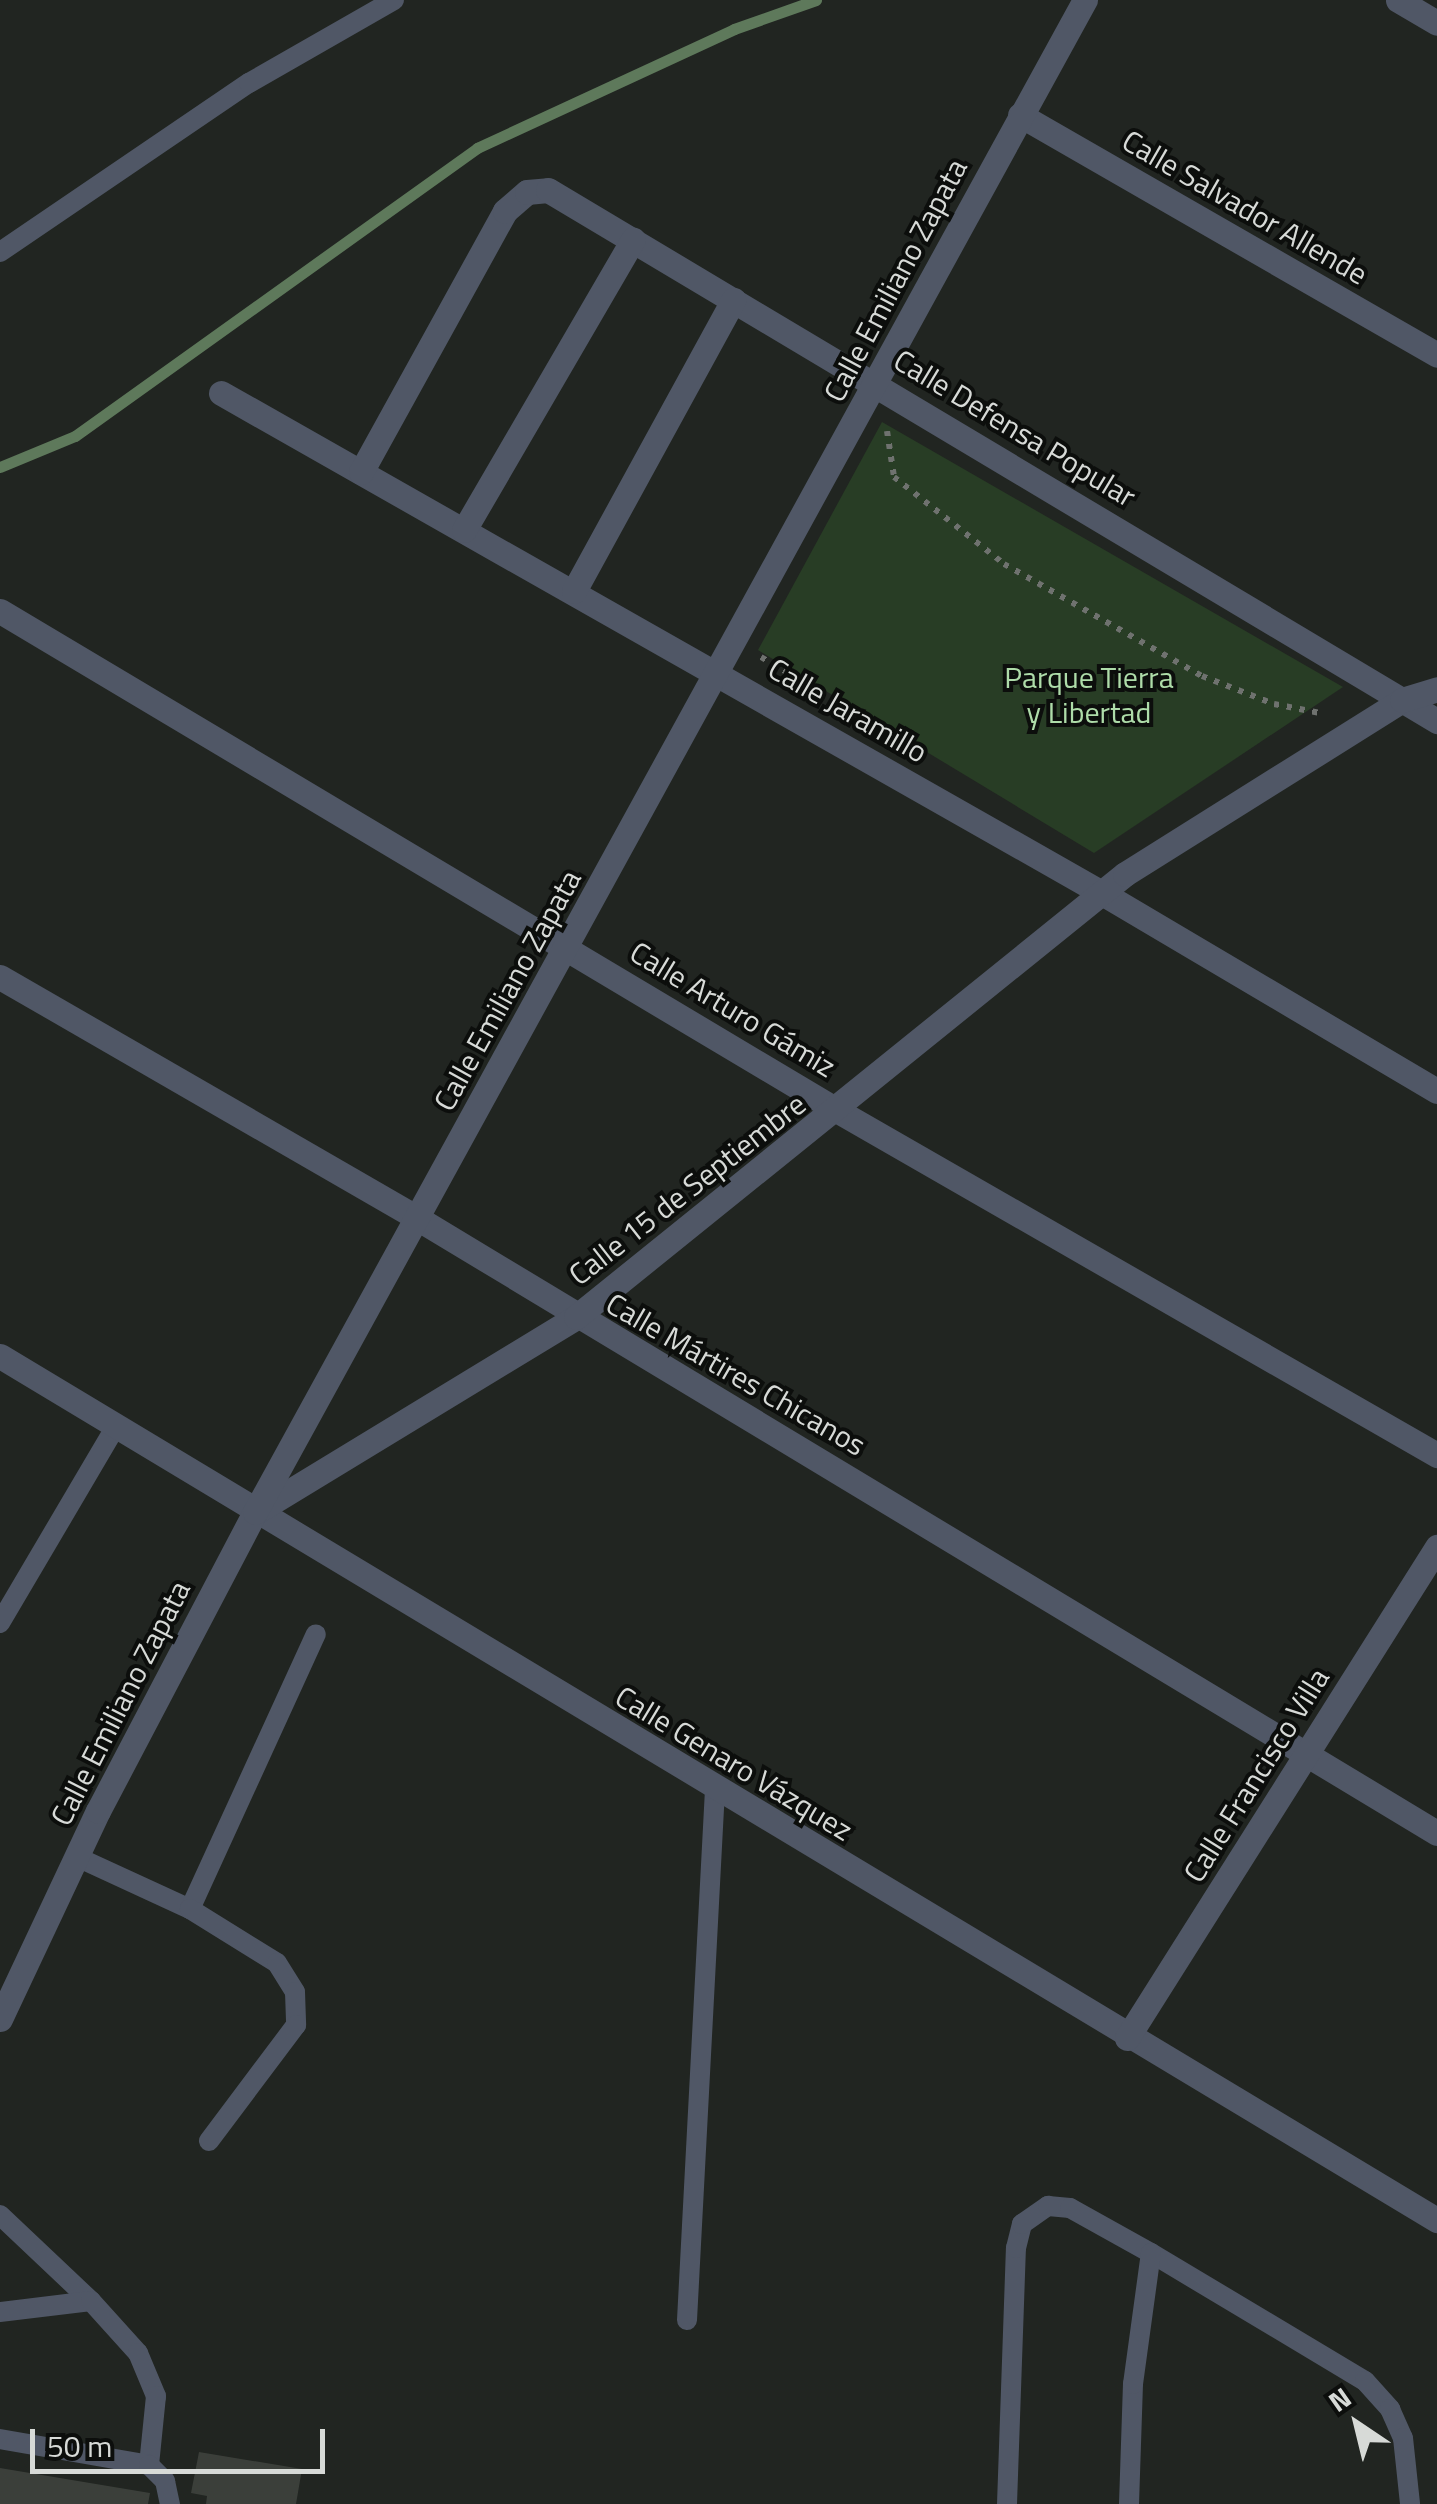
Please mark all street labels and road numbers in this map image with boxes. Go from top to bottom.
street label: Calle Salvador Allende [1116,122,1374,292]
street label: Calle Emiliano Zapata [816,152,974,408]
street label: Calle Defensa Popular [888,342,1142,514]
street label: Calle Jaramillo [762,650,934,770]
street label: Calle Emiliano Zapata [426,863,588,1117]
street label: Calle Arturo Gámiz [624,934,842,1084]
street label: Calle 15 de Septiembre [562,1085,812,1293]
street label: Calle Mártires Chicanos [600,1285,872,1463]
street label: Calle Emiliano Zapata [43,1575,197,1831]
street label: Calle Francisco Villa [1176,1661,1336,1889]
street label: Calle Genaro Vázquez [609,1678,859,1848]

